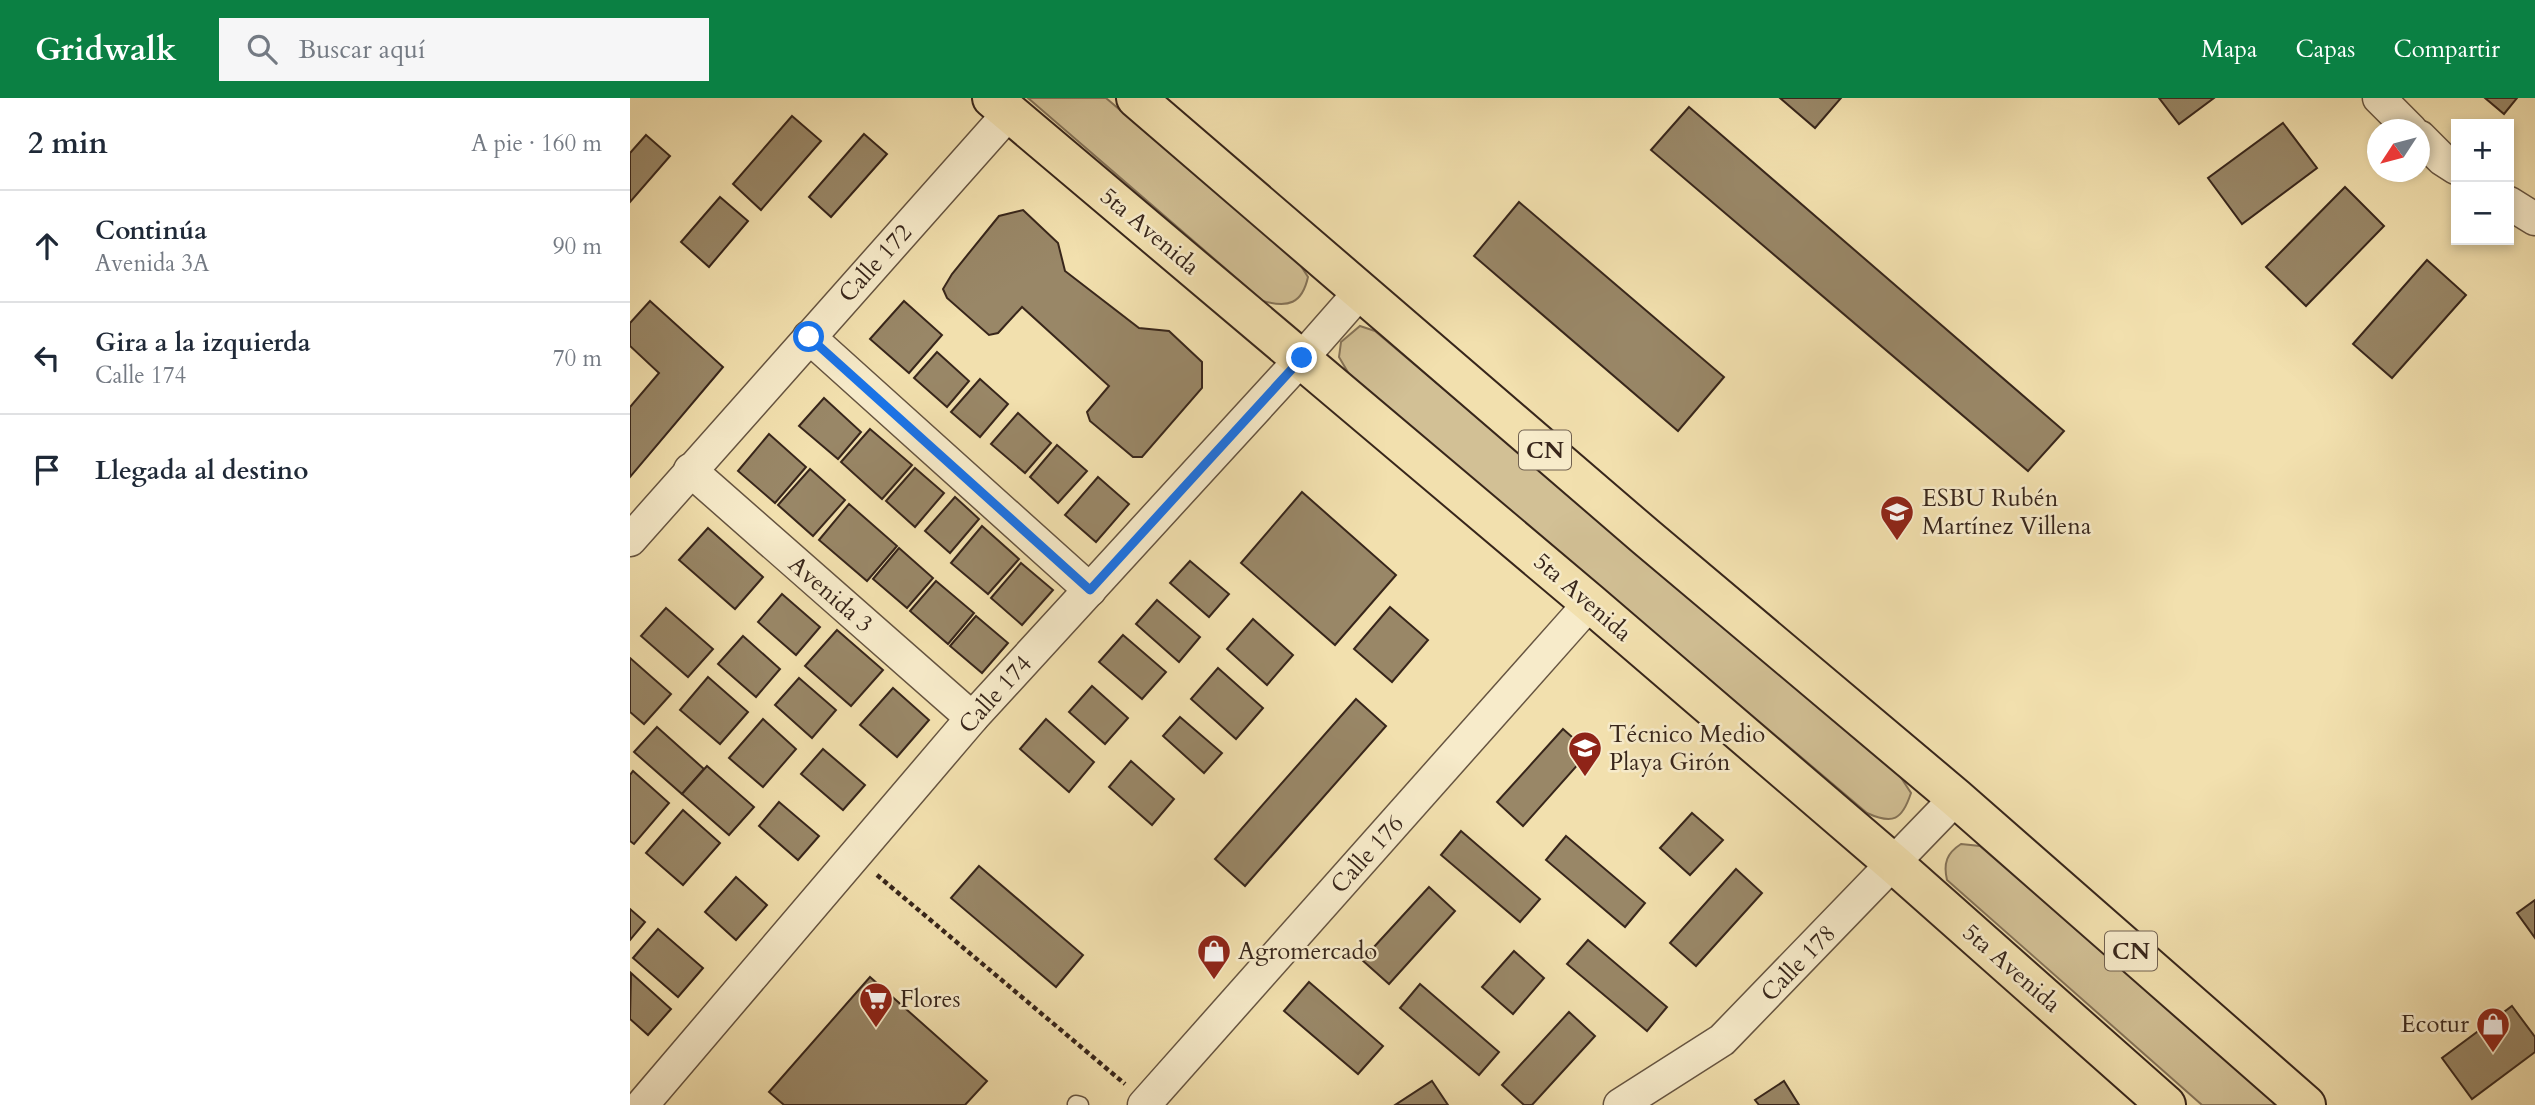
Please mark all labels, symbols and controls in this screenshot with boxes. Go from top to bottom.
search box [219,18,709,81]
text: Gridwalk [35,27,177,72]
icon: search [243,30,281,68]
text: Buscar aquí [299,32,425,67]
text: Mapa [2201,33,2257,66]
text: Capas [2295,33,2355,66]
text: Compartir [2393,33,2500,66]
north arrow [2367,119,2430,182]
map controls [2451,119,2514,245]
button: + [2451,119,2514,182]
text: 2 min [28,123,108,164]
text: A pie · 160 m [471,128,602,159]
street label: 5ta Avenida [1093,180,1207,283]
button: − [2451,182,2514,245]
text: Continúa [95,213,207,248]
street label: Calle 172 [831,217,919,310]
icon: ahead [28,227,66,265]
text: 90 m [553,231,602,262]
text: Avenida 3A [95,248,209,279]
route start [793,321,824,352]
text: Gira a la izquierda [95,325,311,360]
icon: left [28,339,66,377]
route end [1286,342,1317,373]
text: 70 m [553,343,602,374]
text: Calle 174 [95,360,186,391]
road number: CN [1519,430,1571,470]
icon: arrive [28,451,66,489]
text: Llegada al destino [95,453,309,488]
place label: ESBU Rubén Martínez Villena [1922,482,2092,543]
school or university icon: ESBU Rubén Martínez Villena [1878,493,1916,542]
street label: 5ta Avenida [1526,545,1639,650]
street label: Avenida 3 [781,548,880,640]
street label: Calle 174 [951,648,1039,741]
place label: Técnico Medio Playa Girón [1609,718,1765,779]
school or university icon: Técnico Medio Playa Girón [1566,729,1604,778]
street label: Calle 176 [1323,808,1411,901]
street label: 5ta Avenida [1955,916,2068,1021]
street label: Calle 178 [1753,918,1843,1009]
shop icon: Agromercado [1195,932,1233,981]
road number: CN [2105,932,2157,971]
place label: Agromercado [1238,935,1377,968]
supermarket icon: Flores [857,980,895,1029]
place label: Flores [900,983,960,1016]
shop icon: Ecotur [2474,1005,2512,1054]
place label: Ecotur [2401,1008,2469,1041]

